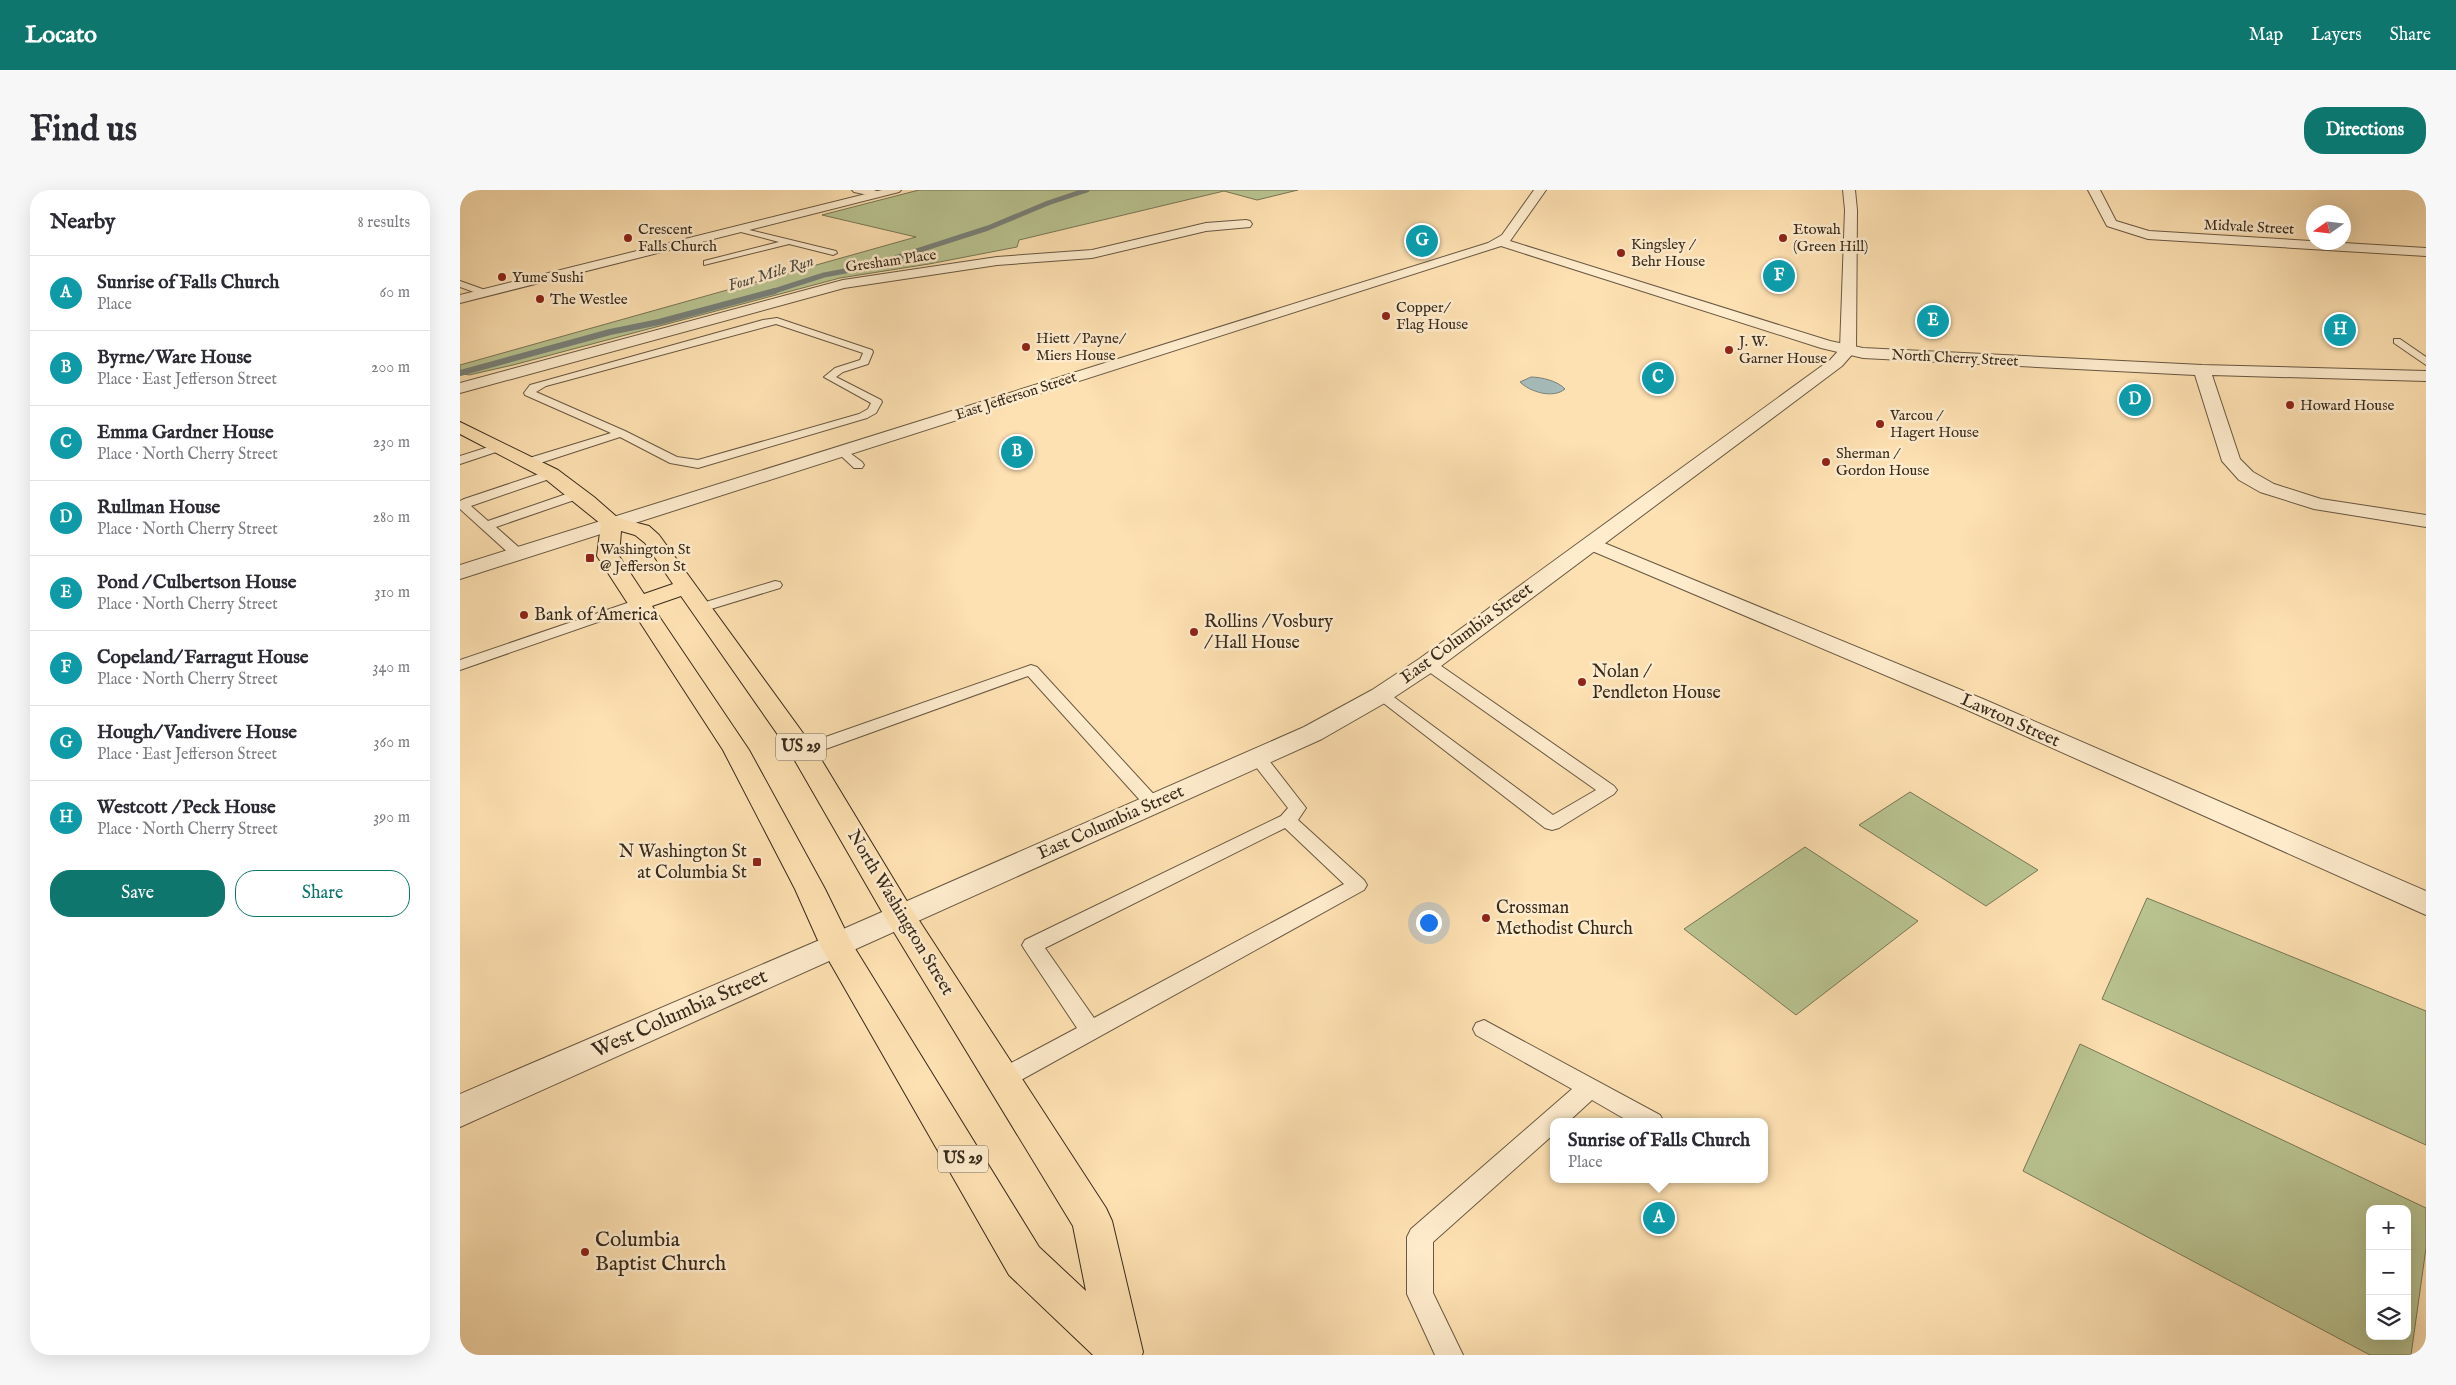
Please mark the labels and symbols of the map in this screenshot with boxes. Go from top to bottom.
north arrow [2306,205,2351,250]
street label: Midvale Street [2203,215,2295,239]
place label: Crescent Falls Church [638,220,717,256]
place label: Etowah (Green Hill) [1793,220,1868,256]
pin: G [1406,222,1438,260]
marker: Crescent Falls Church [622,232,634,244]
marker: Etowah (Green Hill) [1777,232,1789,244]
place label: Kingsley / Behr House [1631,235,1705,271]
street label: Gresham Place [844,245,938,277]
marker: Kingsley / Behr House [1615,247,1627,259]
water label: Four Mile Run [726,251,816,297]
pin: F [1763,257,1795,295]
place label: Yume Sushi [512,268,584,287]
marker: Yume Sushi [496,271,508,283]
place label: The Westlee [550,290,628,309]
marker: The Westlee [534,293,546,305]
place label: Copper/ Flag House [1396,298,1468,334]
pin: E [1917,302,1949,340]
marker: Copper/ Flag House [1380,310,1392,322]
pin: H [2324,311,2356,349]
place label: Hiett / Payne/ Miers House [1036,329,1127,365]
place label: J. W. Garner House [1737,332,1827,368]
marker: Hiett / Payne/ Miers House [1020,341,1032,353]
marker: J. W. Garner House [1723,344,1735,356]
street label: North Cherry Street [1891,345,2019,371]
pin: C [1642,359,1674,397]
street label: East Jefferson Street [953,367,1079,425]
pin: D [2119,381,2151,419]
place label: Howard House [2300,396,2394,415]
marker: Howard House [2284,399,2296,411]
place label: Varcou / Hagert House [1889,406,1979,442]
marker: Varcou / Hagert House [1874,418,1886,430]
pin: B [1001,433,1033,471]
place label: Sherman / Gordon House [1836,444,1929,480]
marker: Sherman / Gordon House [1820,456,1832,468]
place label: Washington St @ Jefferson St [600,540,691,576]
marker: Washington St @ Jefferson St [584,552,596,564]
street label: East Columbia Street [1396,578,1538,690]
place label: Bank of America [534,604,658,627]
marker: Bank of America [518,609,530,621]
place label: Rollins / Vosbury / Hall House [1204,611,1333,655]
marker: Rollins / Vosbury / Hall House [1188,626,1200,638]
place label: Nolan / Pendleton House [1592,661,1721,705]
marker: Nolan / Pendleton House [1576,676,1588,688]
street label: Lawton Street [1957,689,2063,753]
road number: US 29 [776,734,826,760]
street label: East Columbia Street [1034,780,1188,866]
street label: North Washington Street [841,826,959,1000]
place label: N Washington St at Columbia St [619,841,747,885]
marker: N Washington St at Columbia St [751,856,763,868]
place label: Crossman Methodist Church [1496,897,1633,941]
your location [1416,910,1442,936]
marker: Crossman Methodist Church [1480,912,1492,924]
street label: West Columbia Street [588,963,772,1065]
road number: US 29 [938,1146,988,1172]
pin: A [1643,1199,1675,1237]
place label: Columbia Baptist Church [595,1227,726,1278]
marker: Columbia Baptist Church [579,1246,591,1258]

